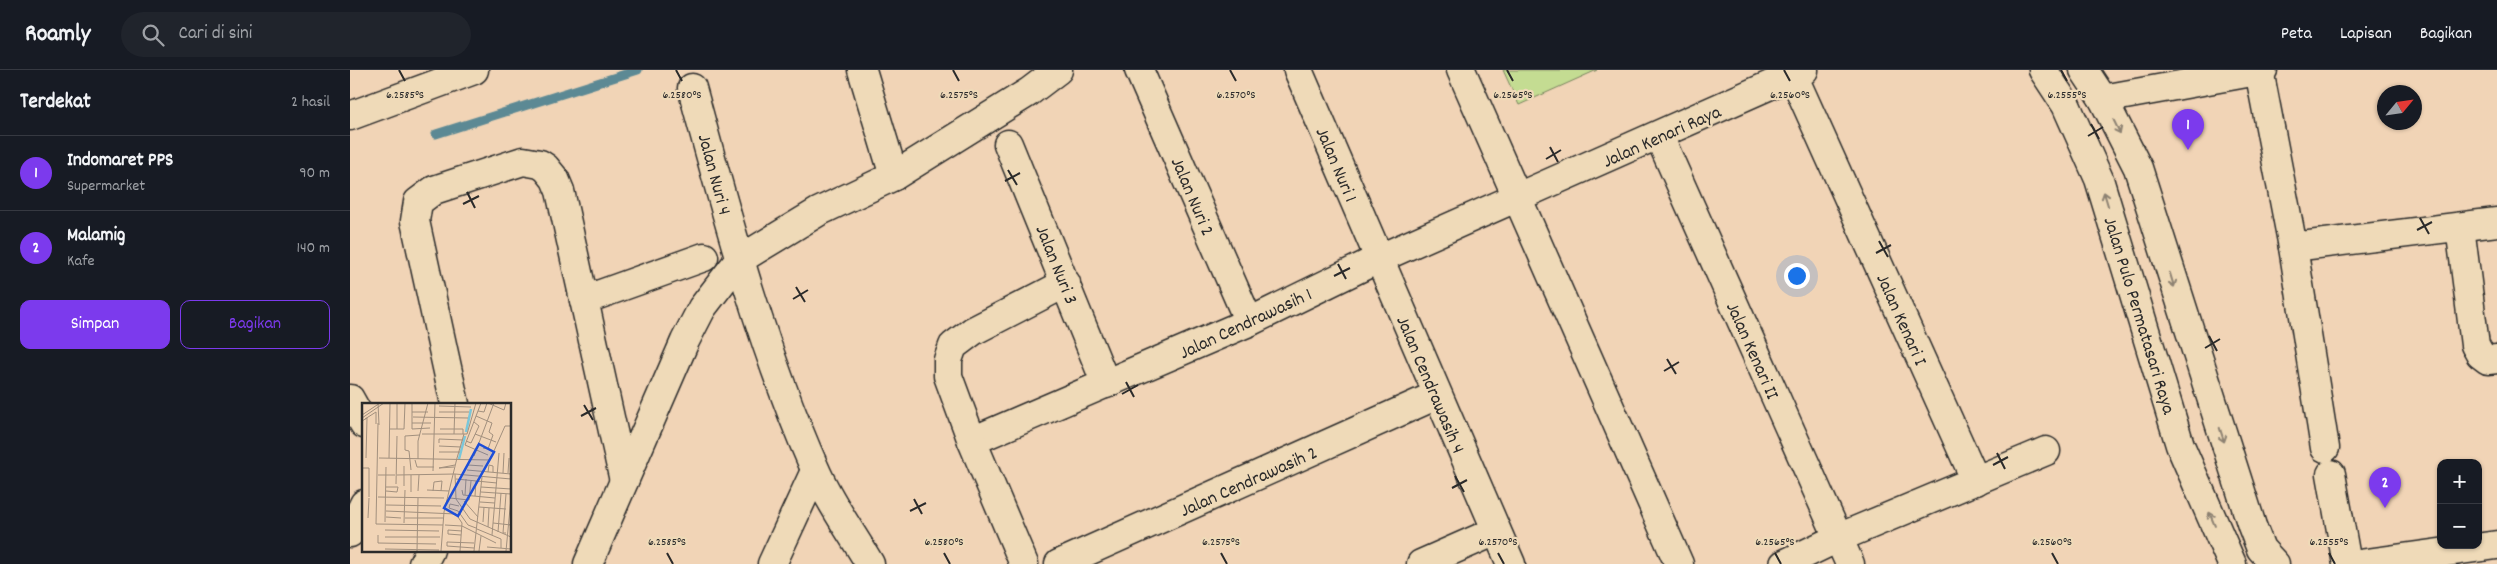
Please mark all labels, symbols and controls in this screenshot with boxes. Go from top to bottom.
search box [121,12,471,57]
text: Roamly [25,18,91,52]
icon: search [139,21,167,49]
text: Cari di sini [179,21,252,48]
text: Peta [2281,22,2312,47]
text: Lapisan [2340,22,2392,47]
text: Bagikan [2420,22,2472,47]
north arrow [2377,85,2422,130]
text: 6.2585°S [386,87,424,104]
text: 6.2580°S [662,87,702,104]
text: 6.2575°S [940,87,978,104]
text: 6.2570°S [1217,87,1255,104]
text: 6.2565°S [1493,87,1533,104]
text: 6.2560°S [1770,87,1810,104]
text: 6.2555°S [2048,87,2086,104]
text: Terdekat [20,88,91,118]
text: 2 hasil [291,91,330,114]
street label: Jalan Kenari Raya [1599,100,1727,176]
pin: 1 [2172,109,2204,150]
one-way arrow [2113,119,2122,134]
street label: Jalan Nuri 1 [1307,124,1363,207]
street label: Jalan Nuri 4 [689,131,736,218]
text: Indomaret PPS [67,148,173,175]
street label: Jalan Nuri 2 [1162,154,1219,241]
text: 1 [34,162,38,185]
text: 90 m [299,162,330,185]
text: Supermarket [67,175,145,198]
one-way arrow [2100,192,2110,208]
street label: Jalan Pulo Permatasari Raya [2095,214,2181,419]
street label: Jalan Nuri 3 [1027,222,1083,309]
text: Malamig [67,223,125,250]
text: 2 [33,237,40,260]
text: 140 m [296,237,330,260]
text: Kafe [67,250,95,273]
your location [1784,263,1810,289]
street label: Jalan Kenari I [1868,270,1932,371]
one-way arrow [2168,271,2178,287]
street label: Jalan Cendrawasih 1 [1176,283,1317,368]
street label: Jalan Kenari II [1717,298,1784,404]
button: Simpan [20,300,170,349]
button: Bagikan [180,300,330,349]
street label: Jalan Cendrawasih 4 [1388,312,1470,458]
inset map [362,403,511,552]
one-way arrow [2218,426,2227,442]
street label: Jalan Cendrawasih 2 [1176,441,1322,526]
map controls [2437,459,2482,549]
button: + [2437,459,2482,504]
pin: 2 [2369,467,2401,508]
button: − [2437,504,2482,549]
one-way arrow [2207,512,2217,527]
text: 6.2585°S [648,534,686,551]
text: 6.2580°S [924,534,964,551]
text: 6.2575°S [1202,534,1240,551]
text: 6.2570°S [1479,534,1517,551]
text: 6.2565°S [1755,534,1795,551]
text: 6.2560°S [2032,534,2072,551]
text: 6.2555°S [2310,534,2348,551]

